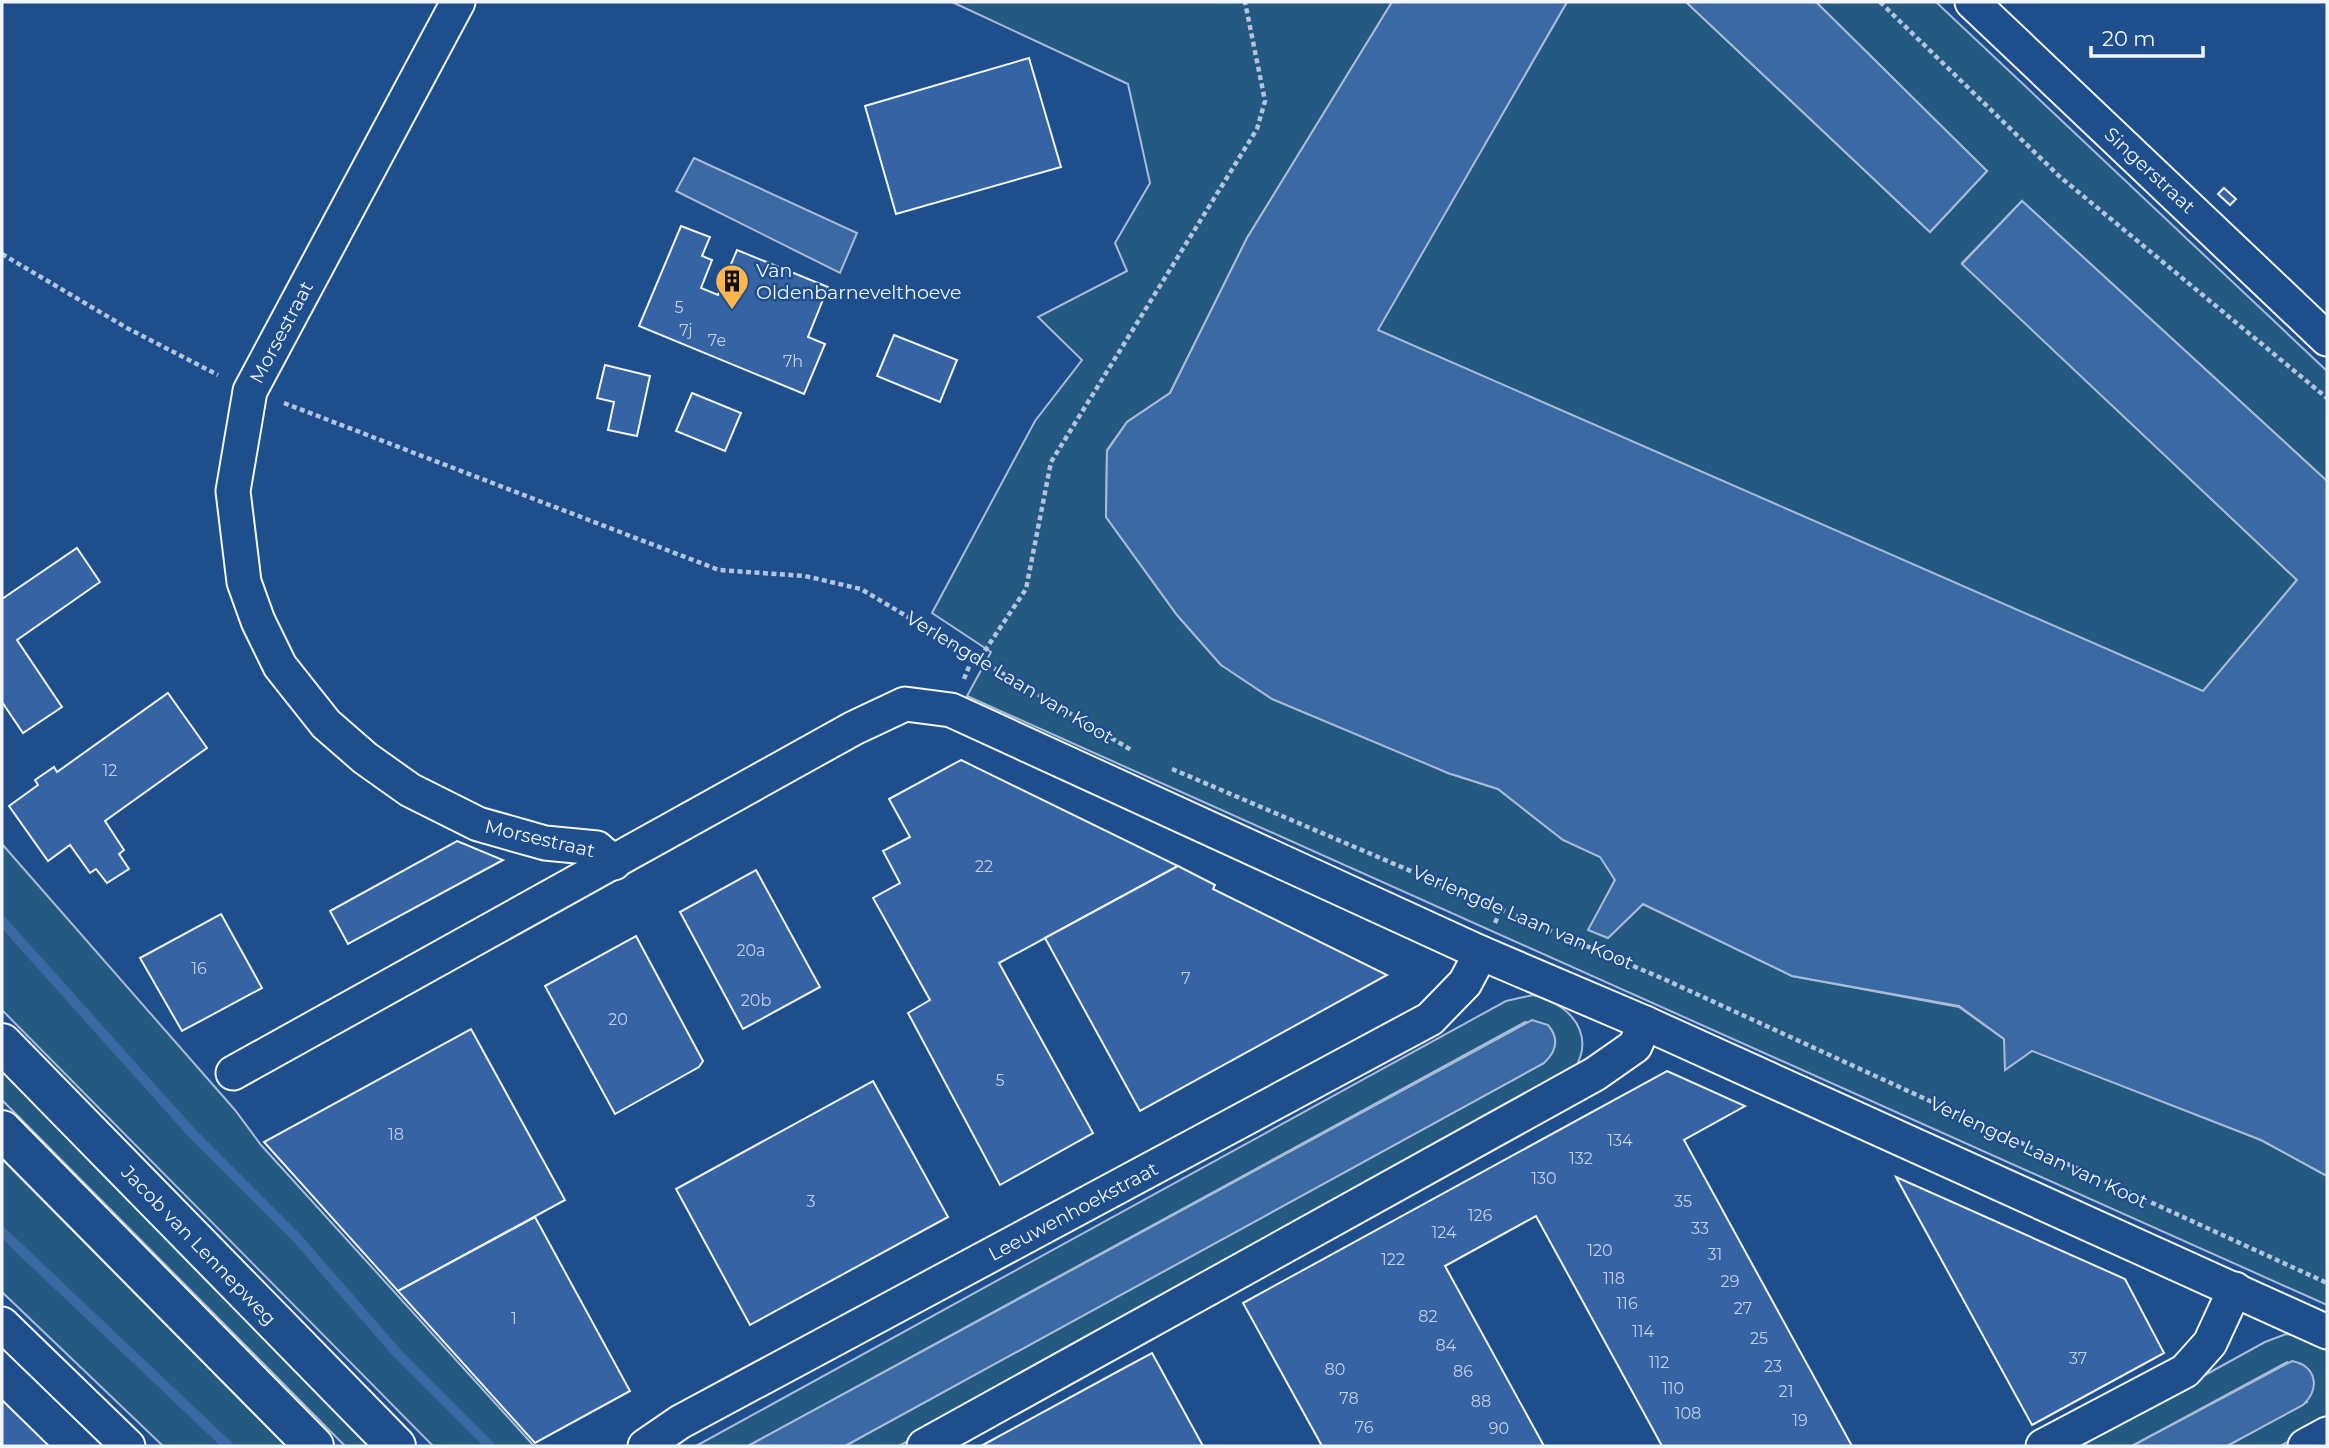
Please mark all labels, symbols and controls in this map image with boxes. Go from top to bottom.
scale bar [2091,14,2203,58]
text: 20 m [2102,26,2156,51]
street label: Singerstraat [2100,123,2200,218]
place label: Van Oldenbarnevelthoeve [756,259,962,304]
building icon: Van Oldenbarnevelthoeve [713,262,751,311]
street label: Morsestraat [245,277,318,387]
house number: 5 [674,298,684,317]
house number: 7j [679,321,693,340]
house number: 7e [708,331,726,350]
house number: 7h [783,352,803,371]
street label: Verlengde Laan van Koot [902,606,1118,749]
house number: 12 [103,761,117,780]
street label: Morsestraat [483,815,597,862]
house number: 22 [975,857,993,876]
street label: Verlengde Laan van Koot [1409,860,1637,975]
house number: 20a [736,941,766,960]
house number: 16 [191,959,207,978]
house number: 7 [1181,969,1191,988]
house number: 20b [741,991,771,1010]
house number: 20 [608,1010,628,1029]
house number: 5 [995,1071,1005,1090]
street label: Verlengde Laan van Koot [1926,1092,2152,1213]
house number: 18 [388,1125,404,1144]
house number: 134 [1607,1131,1633,1150]
house number: 132 [1569,1149,1593,1168]
street label: Leeuwenhoekstraat [985,1157,1162,1266]
street label: Jacob van Lennepweg [116,1160,281,1330]
house number: 130 [1531,1169,1557,1188]
house number: 3 [806,1192,816,1211]
house number: 35 [1674,1192,1692,1211]
house number: 126 [1468,1206,1493,1225]
house number: 33 [1691,1219,1709,1238]
house number: 124 [1431,1223,1457,1242]
house number: 120 [1587,1241,1613,1260]
house number: 31 [1708,1245,1722,1264]
house number: 122 [1381,1250,1405,1269]
house number: 118 [1603,1269,1625,1288]
house number: 29 [1721,1272,1739,1291]
house number: 116 [1616,1294,1638,1313]
house number: 27 [1734,1299,1752,1318]
house number: 82 [1418,1307,1438,1326]
house number: 1 [511,1309,517,1328]
house number: 114 [1632,1322,1654,1341]
house number: 25 [1750,1329,1768,1348]
house number: 84 [1436,1336,1457,1355]
house number: 37 [2069,1349,2087,1368]
house number: 112 [1649,1353,1669,1372]
house number: 23 [1764,1357,1782,1376]
house number: 80 [1325,1360,1345,1379]
house number: 86 [1453,1362,1473,1381]
house number: 110 [1662,1379,1684,1398]
house number: 21 [1779,1382,1793,1401]
house number: 78 [1339,1389,1359,1408]
house number: 88 [1471,1392,1491,1411]
house number: 108 [1675,1404,1701,1423]
house number: 19 [1792,1411,1808,1430]
house number: 76 [1355,1418,1374,1437]
house number: 90 [1489,1419,1509,1438]

